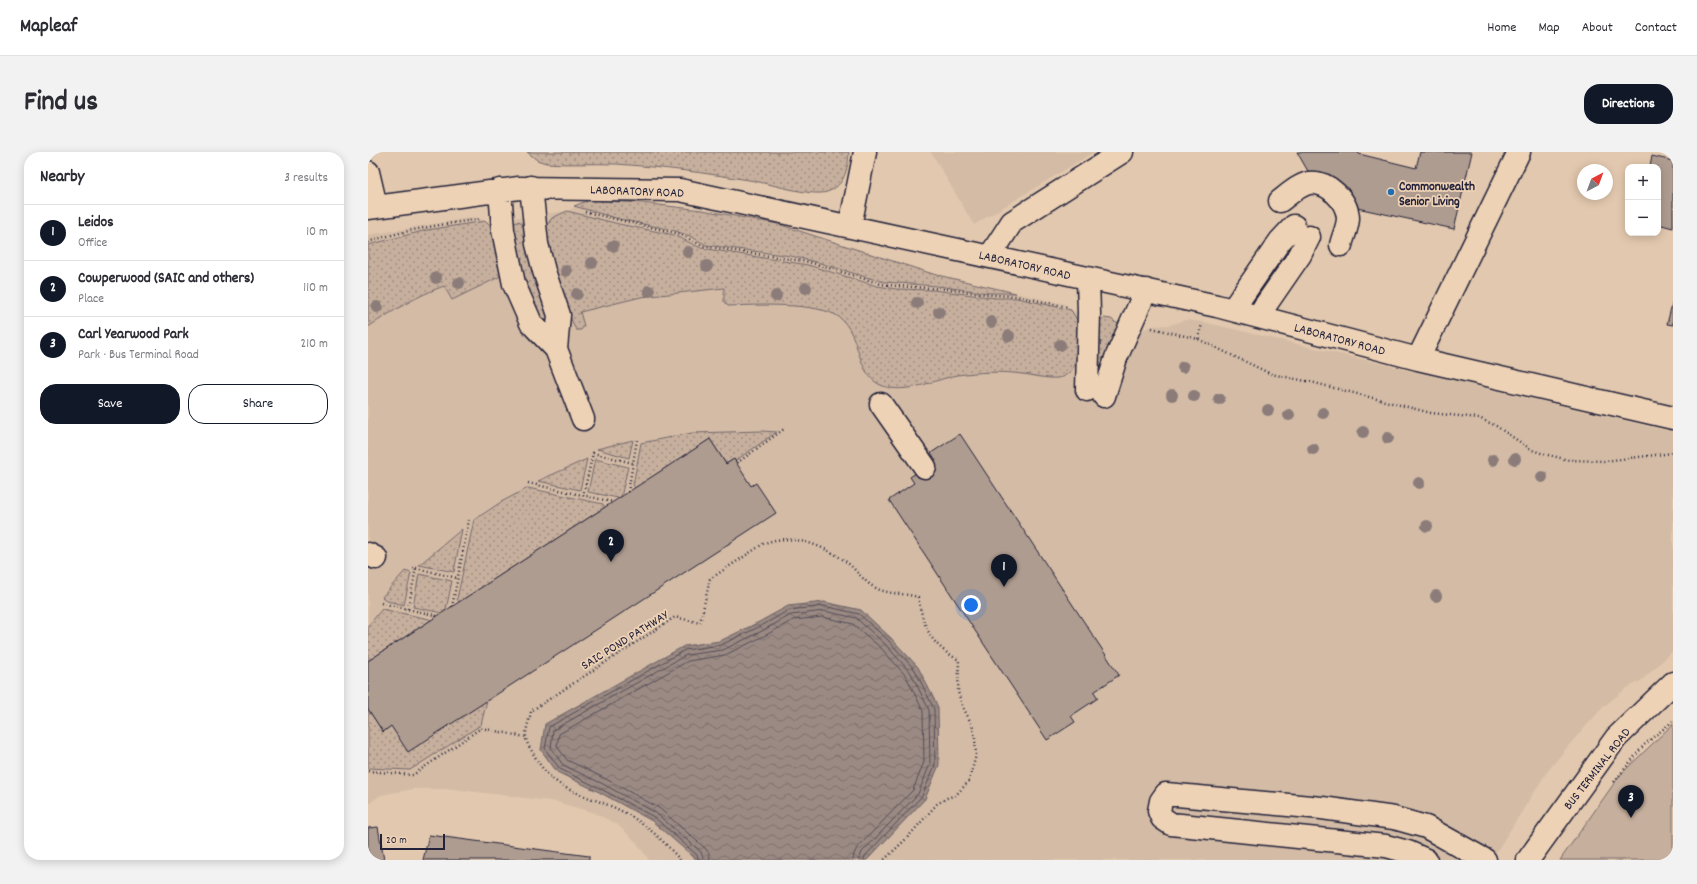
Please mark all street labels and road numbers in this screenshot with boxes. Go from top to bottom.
street label: LABORATORY ROAD [590,181,684,204]
street label: LABORATORY ROAD [977,247,1073,286]
street label: LABORATORY ROAD [1292,319,1387,362]
street label: SAIC POND PATHWAY [578,606,674,676]
street label: BUS TERMINAL ROAD [1560,724,1636,815]

